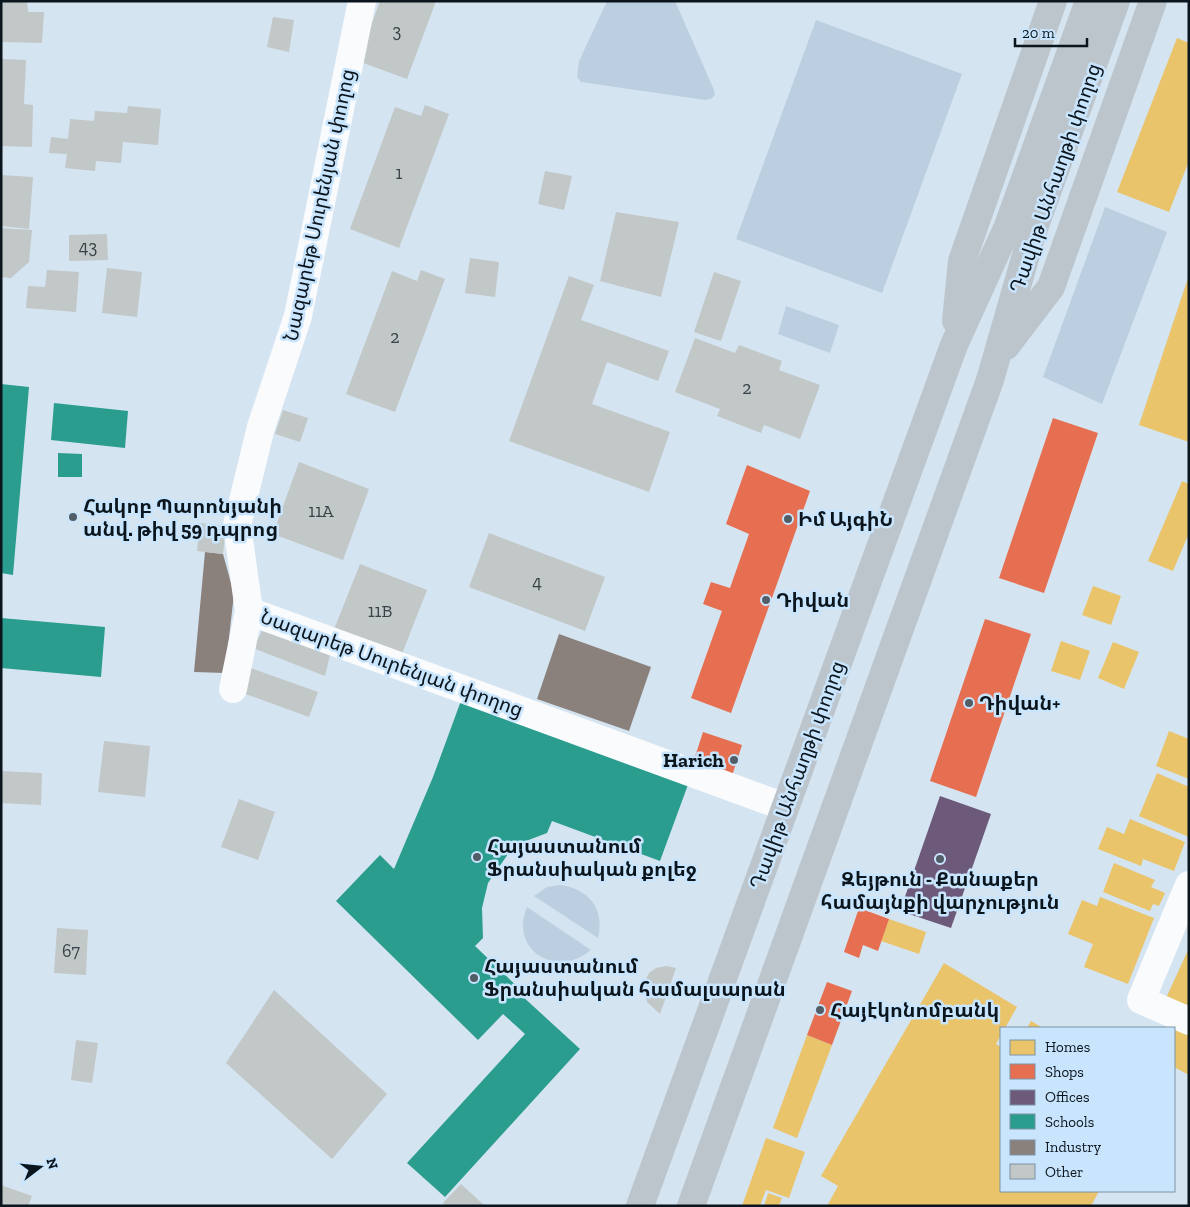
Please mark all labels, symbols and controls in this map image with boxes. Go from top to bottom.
scale bar [1015,15,1088,47]
house number: 3 [393,20,402,42]
text: 20 m [1022,24,1055,42]
street label: Դավիթ Անհաղթի փողոց [1004,60,1106,296]
street label: Նազարեթ Սուրենյան փողոց [278,67,360,343]
house number: 1 [396,162,403,184]
house number: 43 [79,236,97,258]
house number: 2 [390,326,400,348]
house number: 2 [742,377,752,399]
place label: Հակոբ Պարոնյանի անվ. թիվ 59 դպրոց [83,494,282,541]
house number: 11A [308,500,334,522]
place label: Իմ ԱյգիՆ [798,507,893,531]
marker: Հակոբ Պարոնյանի անվ. թիվ 59 դպրոց [67,511,79,523]
marker: Իմ ԱյգիՆ [782,513,794,525]
house number: 4 [532,571,542,593]
place label: Դիվան [776,588,849,612]
marker: Դիվան [760,594,772,606]
house number: 11B [368,600,392,622]
street label: Նազարեթ Սուրենյան փողոց [257,604,527,722]
street label: Դավիթ Անհաղթի փողոց [744,657,850,893]
place label: Դիվան+ [979,691,1060,715]
marker: Դիվան+ [963,697,975,709]
place label: Harich [663,748,724,772]
marker: Harich [728,754,740,766]
place label: Հայաստանում Ֆրանսիական քոլեջ [487,834,697,881]
marker: Հայաստանում Ֆրանսիական քոլեջ [471,851,483,863]
marker: Զեյթուն - Քանաքեր համայնքի վարչություն [934,853,946,865]
place label: Զեյթուն - Քանաքեր համայնքի վարչություն [820,867,1060,914]
house number: 67 [62,940,81,962]
place label: Հայաստանում Ֆրանսիական համալսարան [484,954,786,1001]
marker: Հայաստանում Ֆրանսիական համալսարան [468,972,480,984]
place label: Հայէկոնոմբանկ [830,998,999,1022]
marker: Հայէկոնոմբանկ [814,1004,826,1016]
legend [1000,1027,1175,1192]
text: Homes [1045,1038,1090,1056]
text: Shops [1045,1063,1084,1081]
text: Offices [1045,1088,1089,1106]
text: Schools [1045,1113,1094,1131]
text: Industry [1045,1138,1102,1156]
north arrow [15,1142,65,1192]
text: N [42,1156,62,1171]
text: Other [1045,1163,1083,1181]

